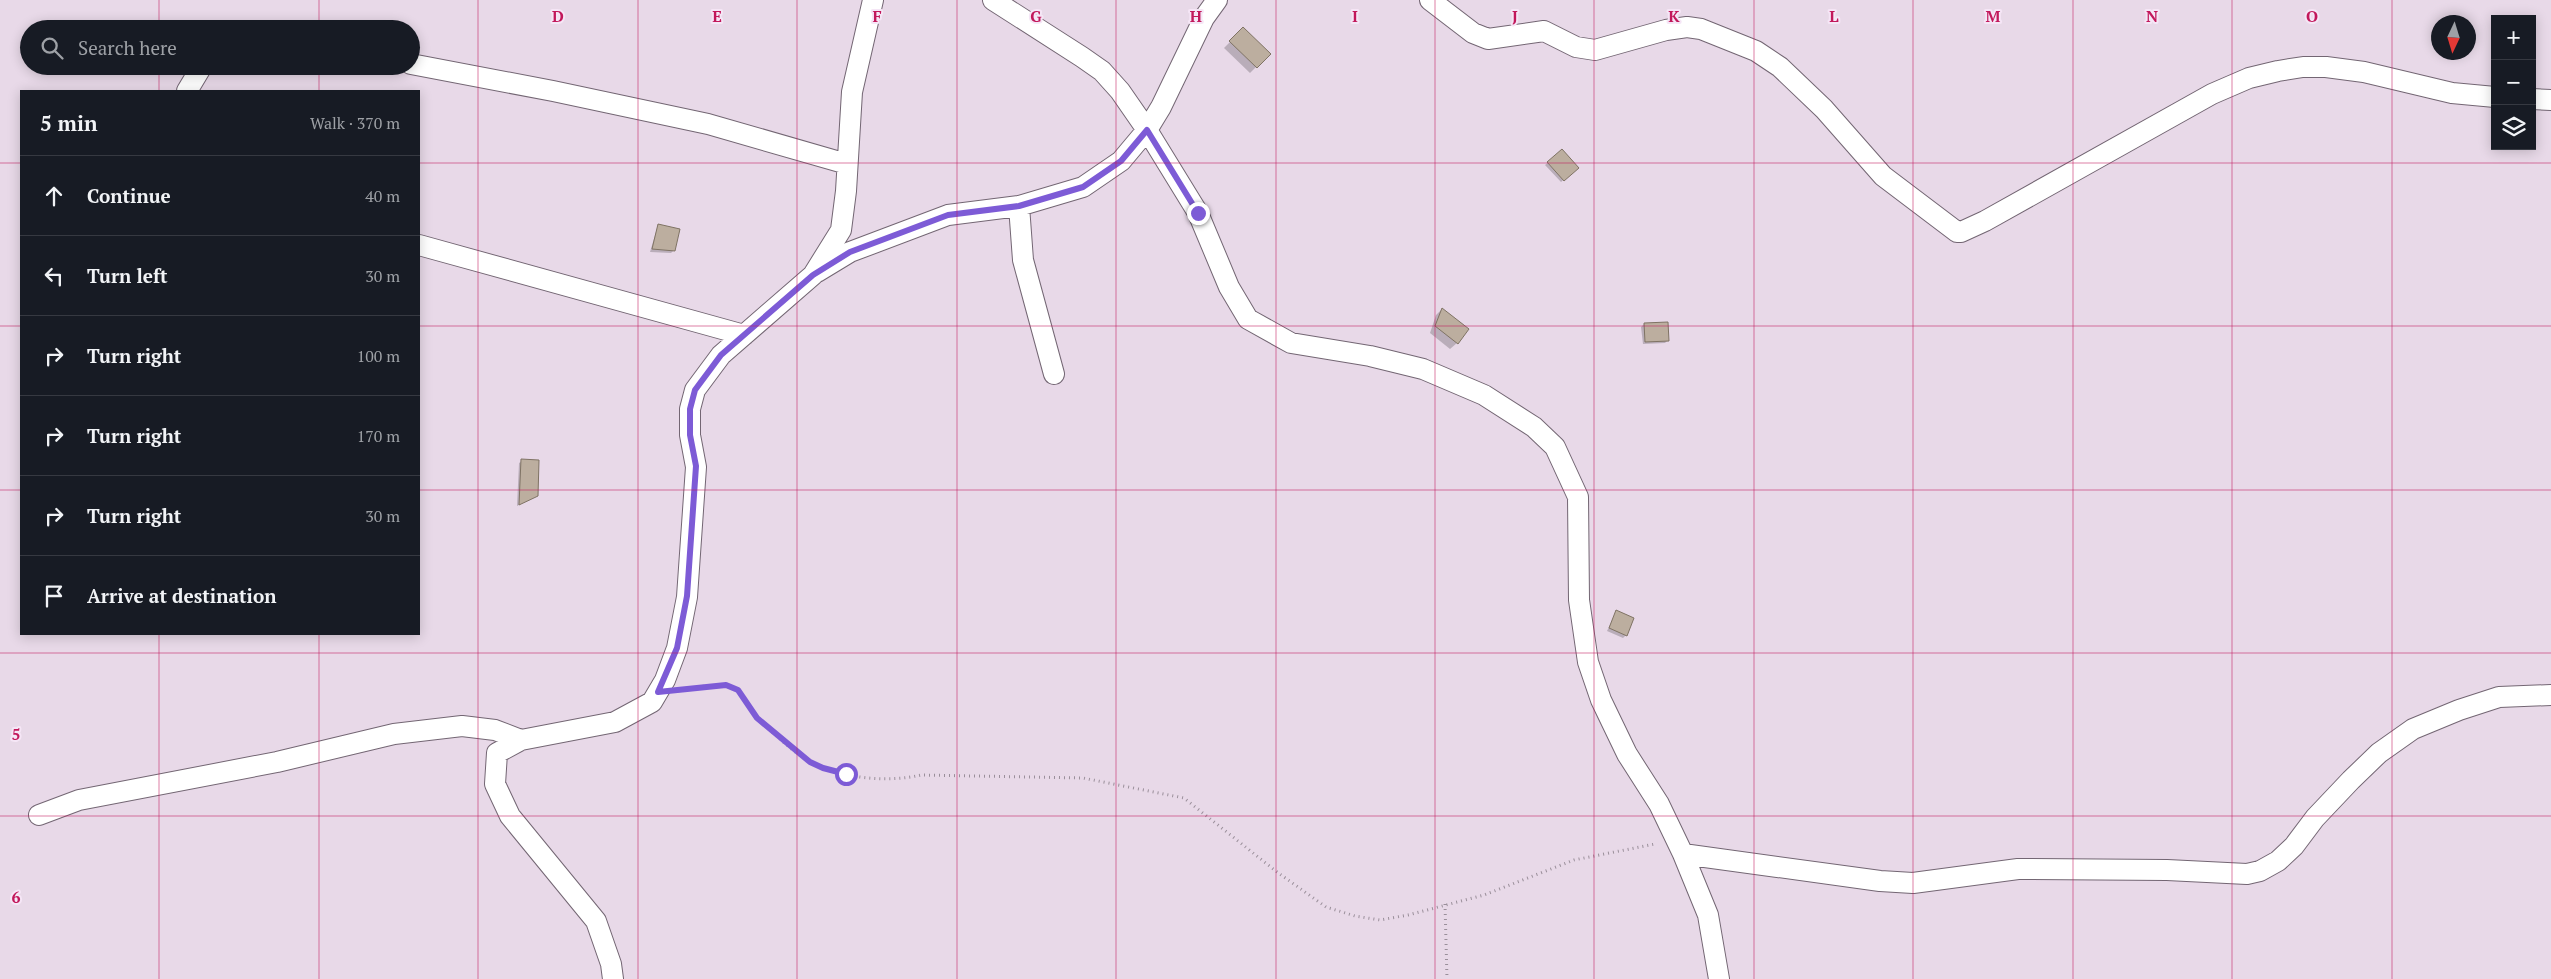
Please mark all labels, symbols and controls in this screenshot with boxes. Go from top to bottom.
text: D [552,5,564,27]
text: E [712,5,722,27]
text: F [872,5,882,27]
text: G [1030,5,1042,27]
text: H [1190,5,1202,27]
text: I [1352,5,1358,27]
text: J [1512,5,1518,27]
text: K [1668,5,1680,27]
text: L [1829,5,1839,27]
text: M [1986,5,2001,27]
text: N [2146,5,2158,27]
text: O [2306,5,2318,27]
north arrow [2431,15,2476,60]
map controls [2491,15,2536,150]
button: + [2491,15,2536,60]
search box [20,20,420,75]
icon: search [38,34,66,62]
text: Search here [78,35,177,60]
button: − [2491,60,2536,105]
button: layers [2491,105,2536,150]
text: 5 min [40,109,97,137]
text: Walk · 370 m [310,112,400,134]
icon: ahead [40,182,68,210]
text: Continue [87,183,171,208]
text: 40 m [365,185,400,207]
route end [1187,202,1210,225]
icon: left [40,262,68,290]
text: Turn left [87,263,168,288]
text: 30 m [365,265,400,287]
icon: right [40,342,68,370]
text: Turn right [87,343,181,368]
text: 100 m [357,345,400,367]
icon: right [40,422,68,450]
text: Turn right [87,423,181,448]
text: 170 m [357,425,400,447]
icon: right [40,502,68,530]
text: Turn right [87,503,181,528]
text: 30 m [365,505,400,527]
icon: arrive [40,582,68,610]
text: Arrive at destination [87,583,276,608]
text: 5 [11,723,21,745]
route start [835,763,858,786]
text: 6 [11,886,21,908]

